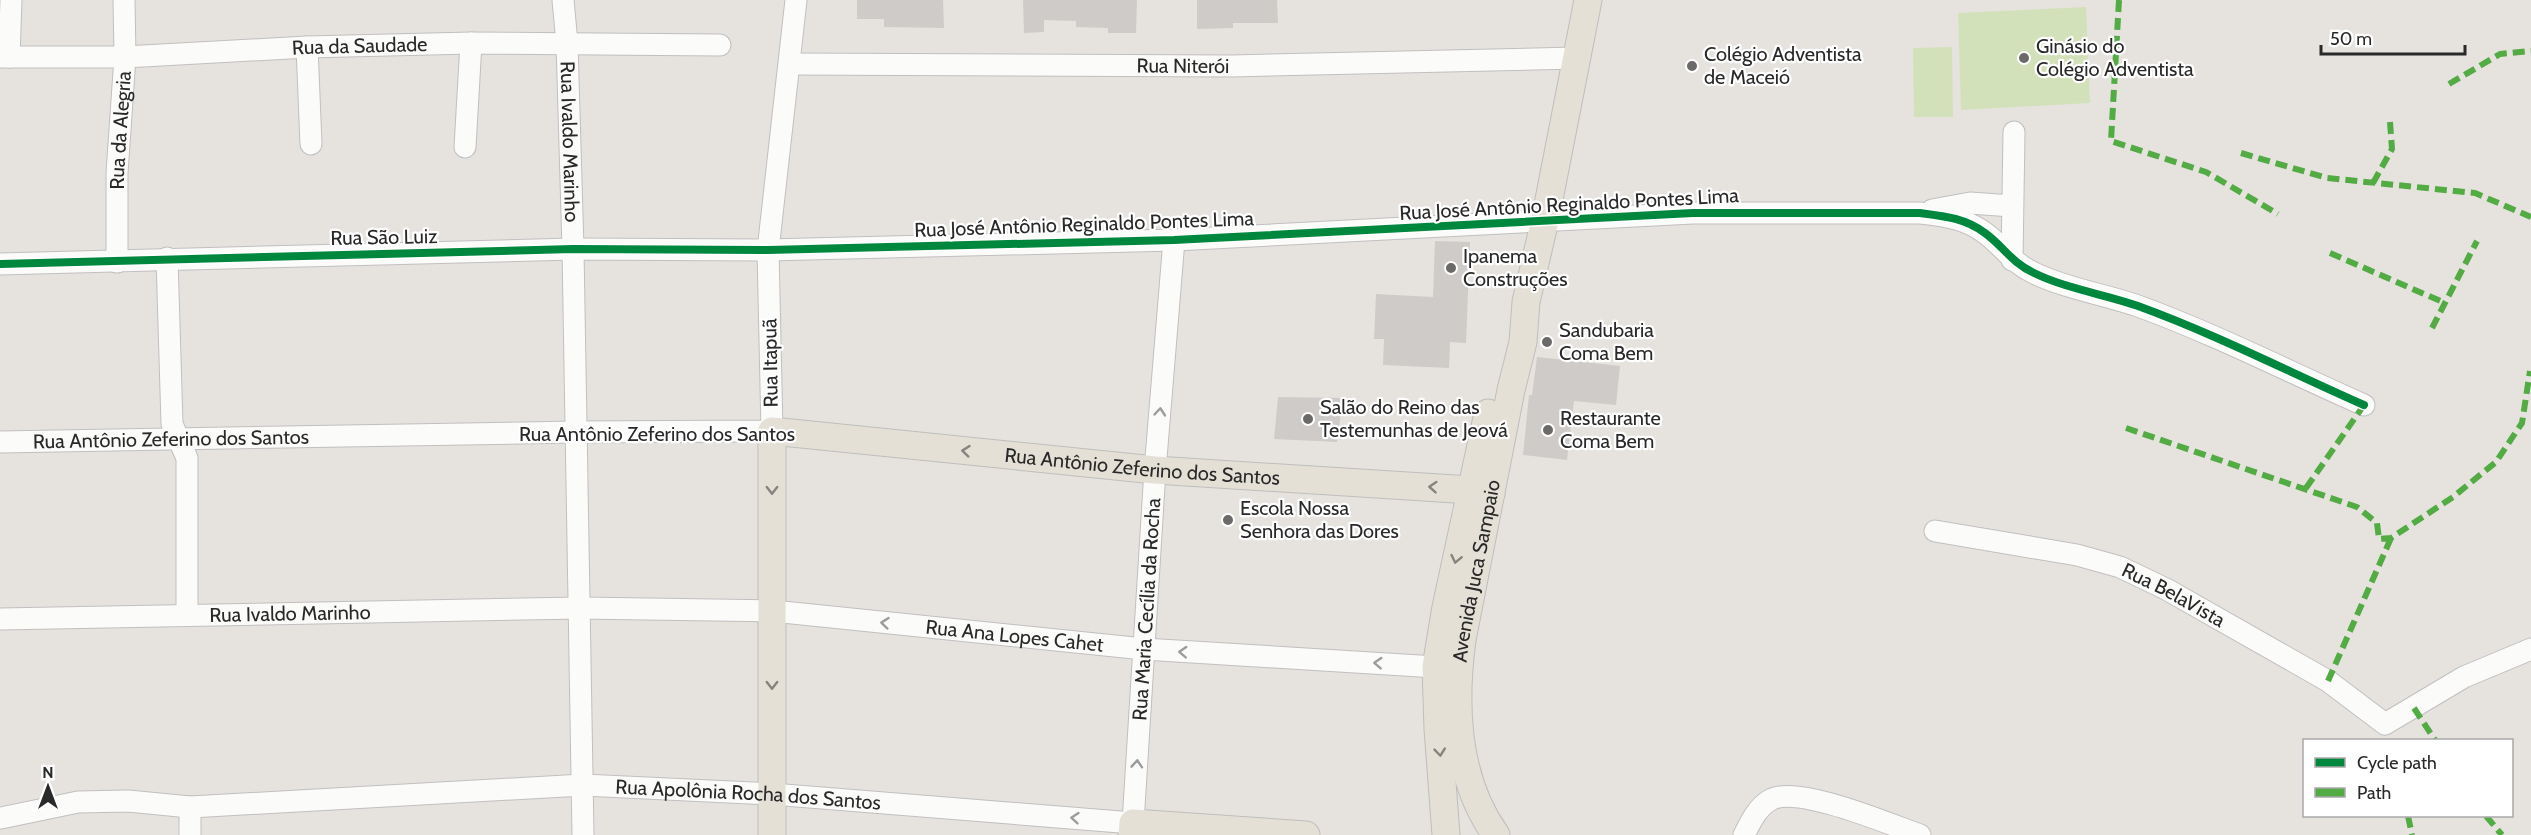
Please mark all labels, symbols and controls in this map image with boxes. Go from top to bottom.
scale bar [2321,18,2465,56]
text: 50 m [2330,28,2372,50]
street label: Rua da Saudade [291,32,428,60]
place label: Ginásio do Colégio Adventista [2036,34,2194,81]
place label: Colégio Adventista de Maceió [1704,42,1862,89]
marker: Ginásio do Colégio Adventista [2017,51,2031,65]
street label: Rua Niterói [1137,54,1229,78]
marker: Colégio Adventista de Maceió [1685,59,1699,73]
street label: Rua Ivaldo Marinho [556,61,584,223]
street label: Rua da Alegria [105,70,136,189]
street label: Rua José Antônio Reginaldo Pontes Lima [1399,183,1740,225]
street label: Rua José Antônio Reginaldo Pontes Lima [914,206,1255,242]
street label: Rua São Luiz [330,224,438,250]
place label: Ipanema Construções [1463,244,1568,291]
marker: Ipanema Construções [1444,261,1458,275]
street label: Rua Itapuã [757,318,783,408]
place label: Sandubaria Coma Bem [1559,318,1654,365]
marker: Sandubaria Coma Bem [1540,335,1554,349]
place label: Salão do Reino das Testemunhas de Jeová [1320,395,1508,442]
place label: Restaurante Coma Bem [1560,406,1661,453]
one-way arrow [1153,407,1166,417]
marker: Salão do Reino das Testemunhas de Jeová [1301,412,1315,426]
street label: Rua Antônio Zeferino dos Santos [519,422,795,446]
marker: Restaurante Coma Bem [1541,423,1555,437]
street label: Rua Antônio Zeferino dos Santos [33,425,309,453]
street label: Rua Antônio Zeferino dos Santos [1004,443,1281,490]
one-way arrow [962,445,971,458]
street label: Avenida Juca Sampaio [1448,478,1505,664]
one-way arrow [1428,481,1437,494]
one-way arrow [766,485,778,494]
place label: Escola Nossa Senhora das Dores [1240,496,1399,543]
street label: Rua Maria Cecília da Rocha [1127,497,1165,721]
marker: Escola Nossa Senhora das Dores [1221,513,1235,527]
one-way arrow [1450,554,1463,564]
street label: Rua BelaVista [2118,558,2230,632]
street label: Rua Ivaldo Marinho [209,600,371,627]
street label: Rua Ana Lopes Cahet [924,615,1105,657]
one-way arrow [880,617,889,629]
one-way arrow [1179,645,1188,658]
one-way arrow [1373,657,1382,670]
one-way arrow [766,680,779,689]
legend [2303,739,2513,817]
one-way arrow [1433,748,1446,757]
text: Cycle path [2357,752,2437,774]
north arrow [18,757,78,817]
one-way arrow [1130,760,1143,769]
text: N [42,763,54,782]
street label: Rua Apolônia Rocha dos Santos [615,775,882,815]
text: Path [2357,782,2391,804]
one-way arrow [1070,812,1079,825]

